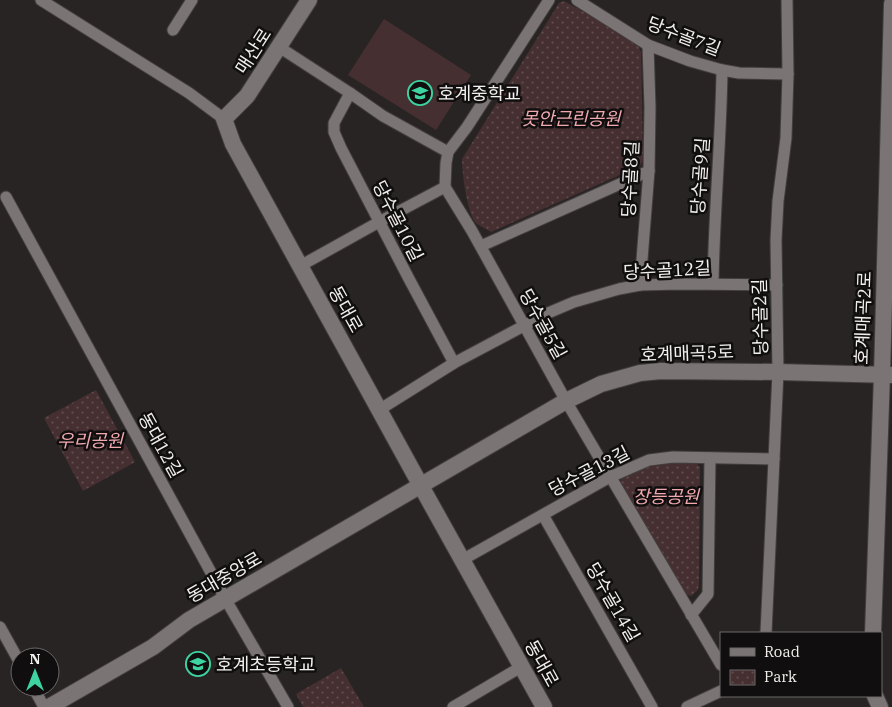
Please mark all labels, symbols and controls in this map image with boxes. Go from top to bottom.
street label: 당수골7길 [644,11,724,61]
street label: 매산로 [230,24,276,78]
school or university icon: 호계중학교 [407,80,433,106]
place label: 호계중학교 [438,82,521,105]
park label: 못안근린공원 [521,107,622,130]
street label: 당수골9길 [686,137,714,215]
street label: 당수골8길 [616,140,644,218]
street label: 당수골10길 [368,177,428,265]
street label: 당수골12길 [623,256,711,284]
street label: 호계매곡2로 [850,271,876,365]
street label: 당수골2길 [748,278,772,356]
street label: 동대로 [324,282,368,336]
street label: 당수골5길 [514,285,572,363]
street label: 호계매곡5로 [640,340,734,366]
street label: 동대12길 [134,408,188,482]
park label: 우리공원 [57,429,125,452]
street label: 당수골13길 [545,441,633,501]
park label: 장등공원 [633,485,701,508]
street label: 동대중앙로 [182,546,266,608]
street label: 당수골14길 [581,558,645,646]
legend [720,632,882,697]
street label: 동대로 [520,636,564,690]
text: Road [764,642,800,661]
north arrow [10,647,60,697]
text: N [29,650,41,668]
school or university icon: 호계초등학교 [185,651,211,677]
place label: 호계초등학교 [216,653,315,676]
text: Park [764,667,797,686]

